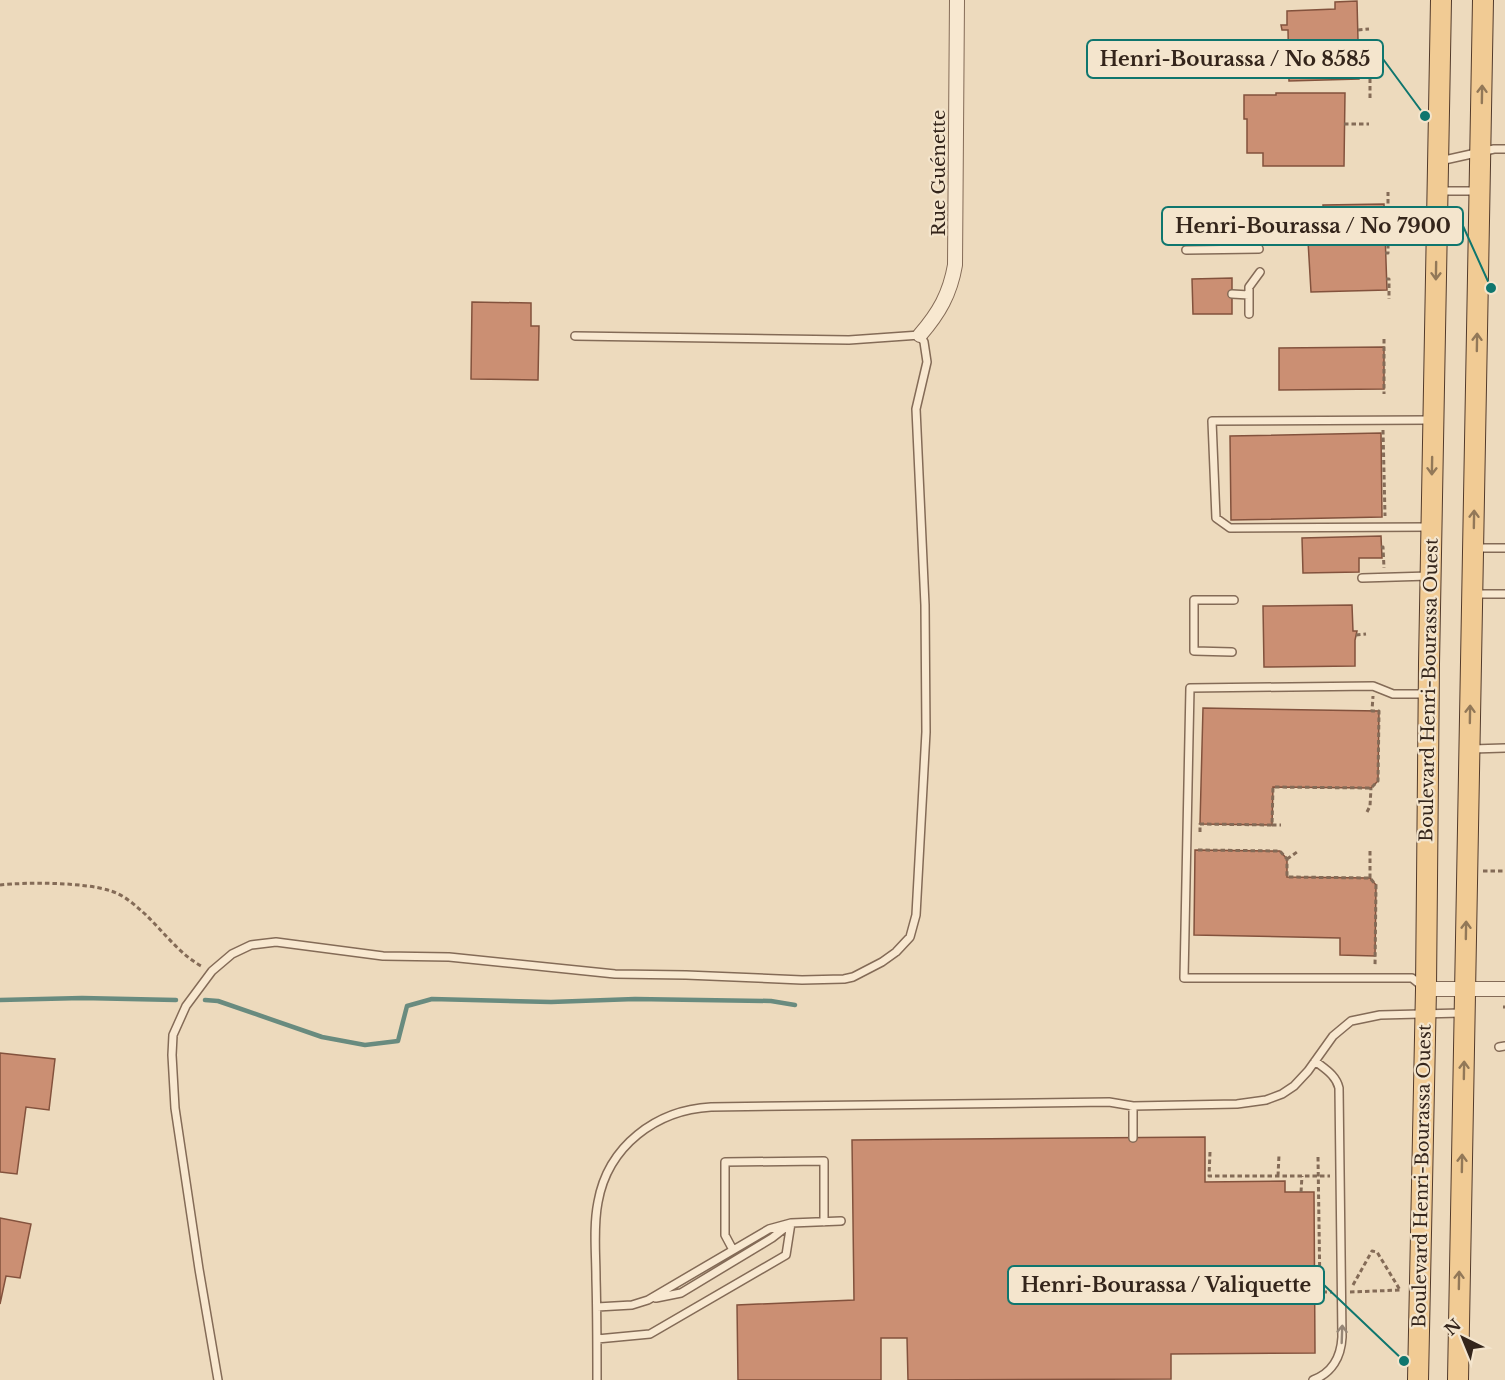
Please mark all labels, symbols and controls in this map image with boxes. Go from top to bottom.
callout: Henri-Bourassa / No 8585 [1087,40,1383,78]
text: Henri-Bourassa / No 8585 [1100,47,1371,71]
one-way arrow [1476,85,1487,105]
street label: Rue Guénette [928,110,950,236]
callout: Henri-Bourassa / No 7900 [1162,207,1463,245]
text: Henri-Bourassa / No 7900 [1175,214,1451,238]
one-way arrow [1430,260,1441,280]
one-way arrow [1471,333,1483,353]
one-way arrow [1426,455,1438,475]
one-way arrow [1468,510,1480,530]
street label: Boulevard Henri-Bourassa Ouest [1415,538,1443,842]
one-way arrow [1465,705,1476,725]
one-way arrow [1461,921,1472,941]
street label: Boulevard Henri-Bourassa Ouest [1408,1024,1436,1328]
one-way arrow [1458,1060,1470,1080]
one-way arrow [1456,1154,1467,1174]
callout: Henri-Bourassa / Valiquette [1008,1266,1324,1304]
one-way arrow [1453,1270,1465,1290]
text: Henri-Bourassa / Valiquette [1021,1273,1311,1297]
north arrow [1433,1308,1493,1368]
text: N [1440,1315,1465,1339]
one-way arrow [1336,1325,1348,1345]

